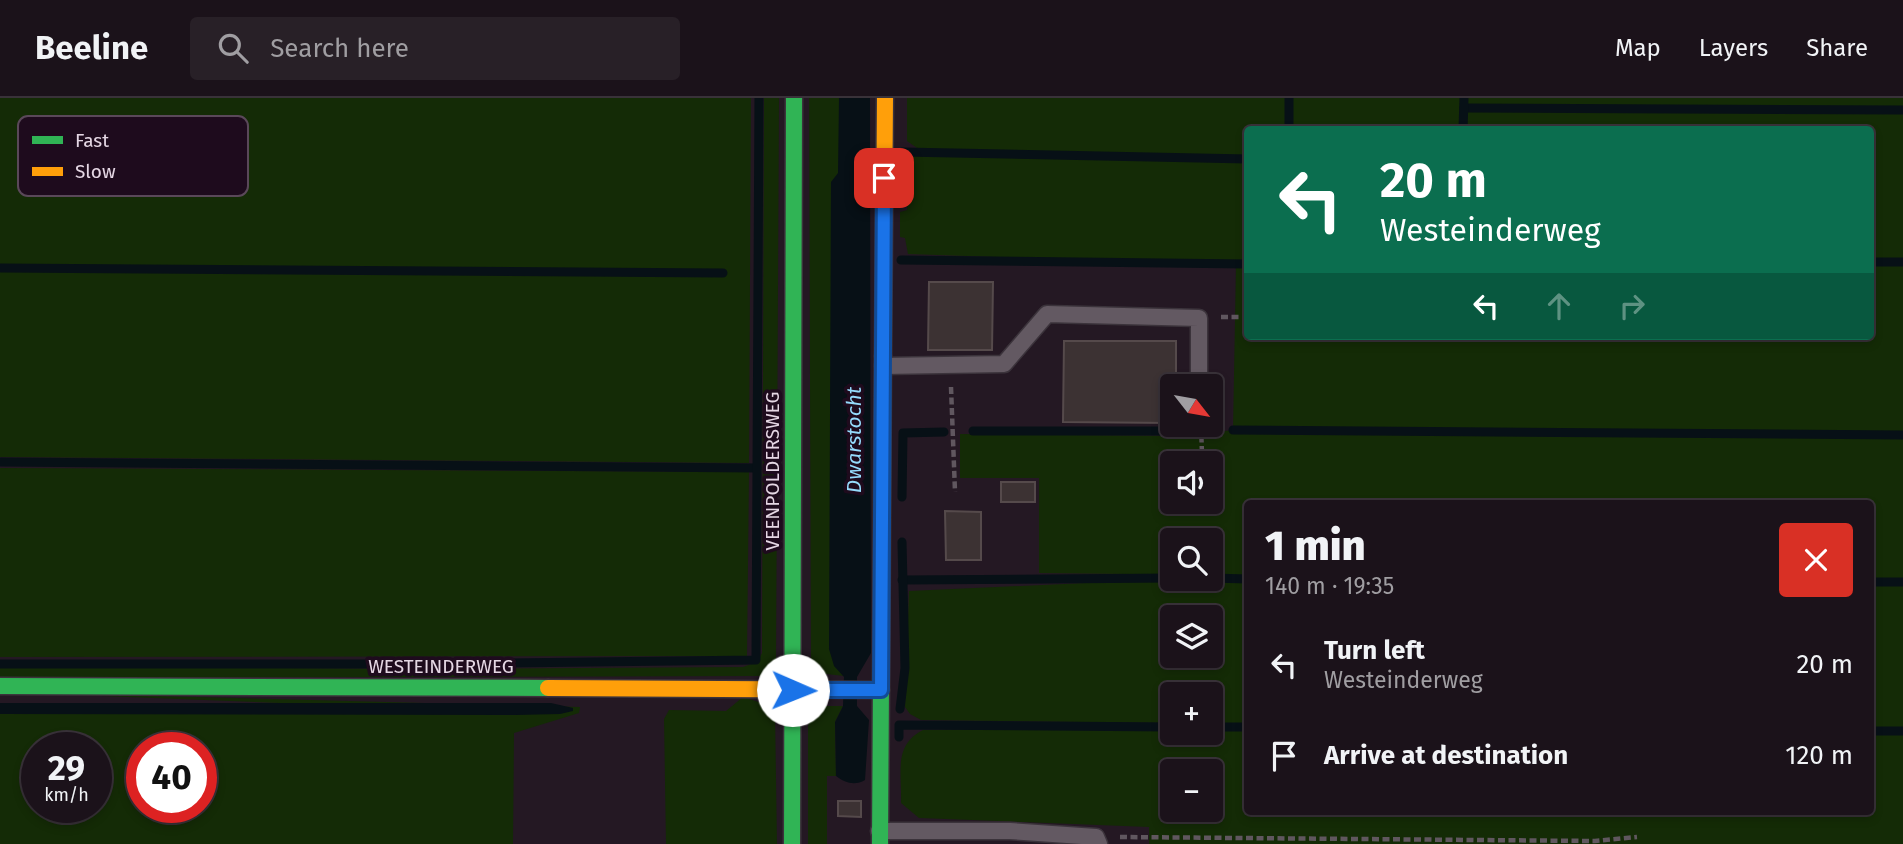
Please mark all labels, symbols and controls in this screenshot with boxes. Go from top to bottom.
search box [190,17,680,80]
text: Beeline [35,28,148,68]
icon: search [214,29,252,67]
text: Search here [270,33,409,64]
text: Map [1615,34,1661,62]
text: Layers [1699,34,1768,62]
text: Share [1806,34,1868,62]
legend [18,116,248,196]
text: Fast [75,129,109,152]
pin [854,148,914,208]
text: 20 m [1380,151,1487,210]
icon: left [1265,154,1356,245]
icon: arrive [865,159,903,197]
text: Slow [75,160,116,183]
text: Westeinderweg [1380,211,1601,249]
icon: left [1467,287,1505,325]
icon: ahead [1540,287,1578,325]
icon: right [1613,287,1651,325]
north arrow [1160,374,1223,438]
map controls [1160,374,1223,822]
water label: Dwarstocht [841,386,867,493]
street label: VEENPOLDERSWEG [761,391,784,551]
button: sound [1160,451,1223,514]
text: 1 min [1265,521,1366,571]
button: close [1779,523,1853,597]
button: search [1160,528,1223,591]
text: 140 m · 19:35 [1265,572,1394,600]
button: layers [1160,605,1223,668]
text: Turn left [1324,635,1425,666]
icon: left [1265,646,1303,684]
text: 20 m [1796,649,1853,680]
position arrow [756,653,830,727]
street label: WESTEINDERWEG [368,655,514,678]
text: Westeinderweg [1324,666,1483,694]
button: + [1160,682,1223,745]
speed limit sign: 40 [126,732,217,823]
icon: arrive [1265,737,1303,775]
text: Arrive at destination [1324,740,1568,771]
text: 120 m [1785,740,1853,771]
text: 29 [48,747,85,789]
button: − [1160,759,1223,822]
text: km/h [44,784,89,806]

